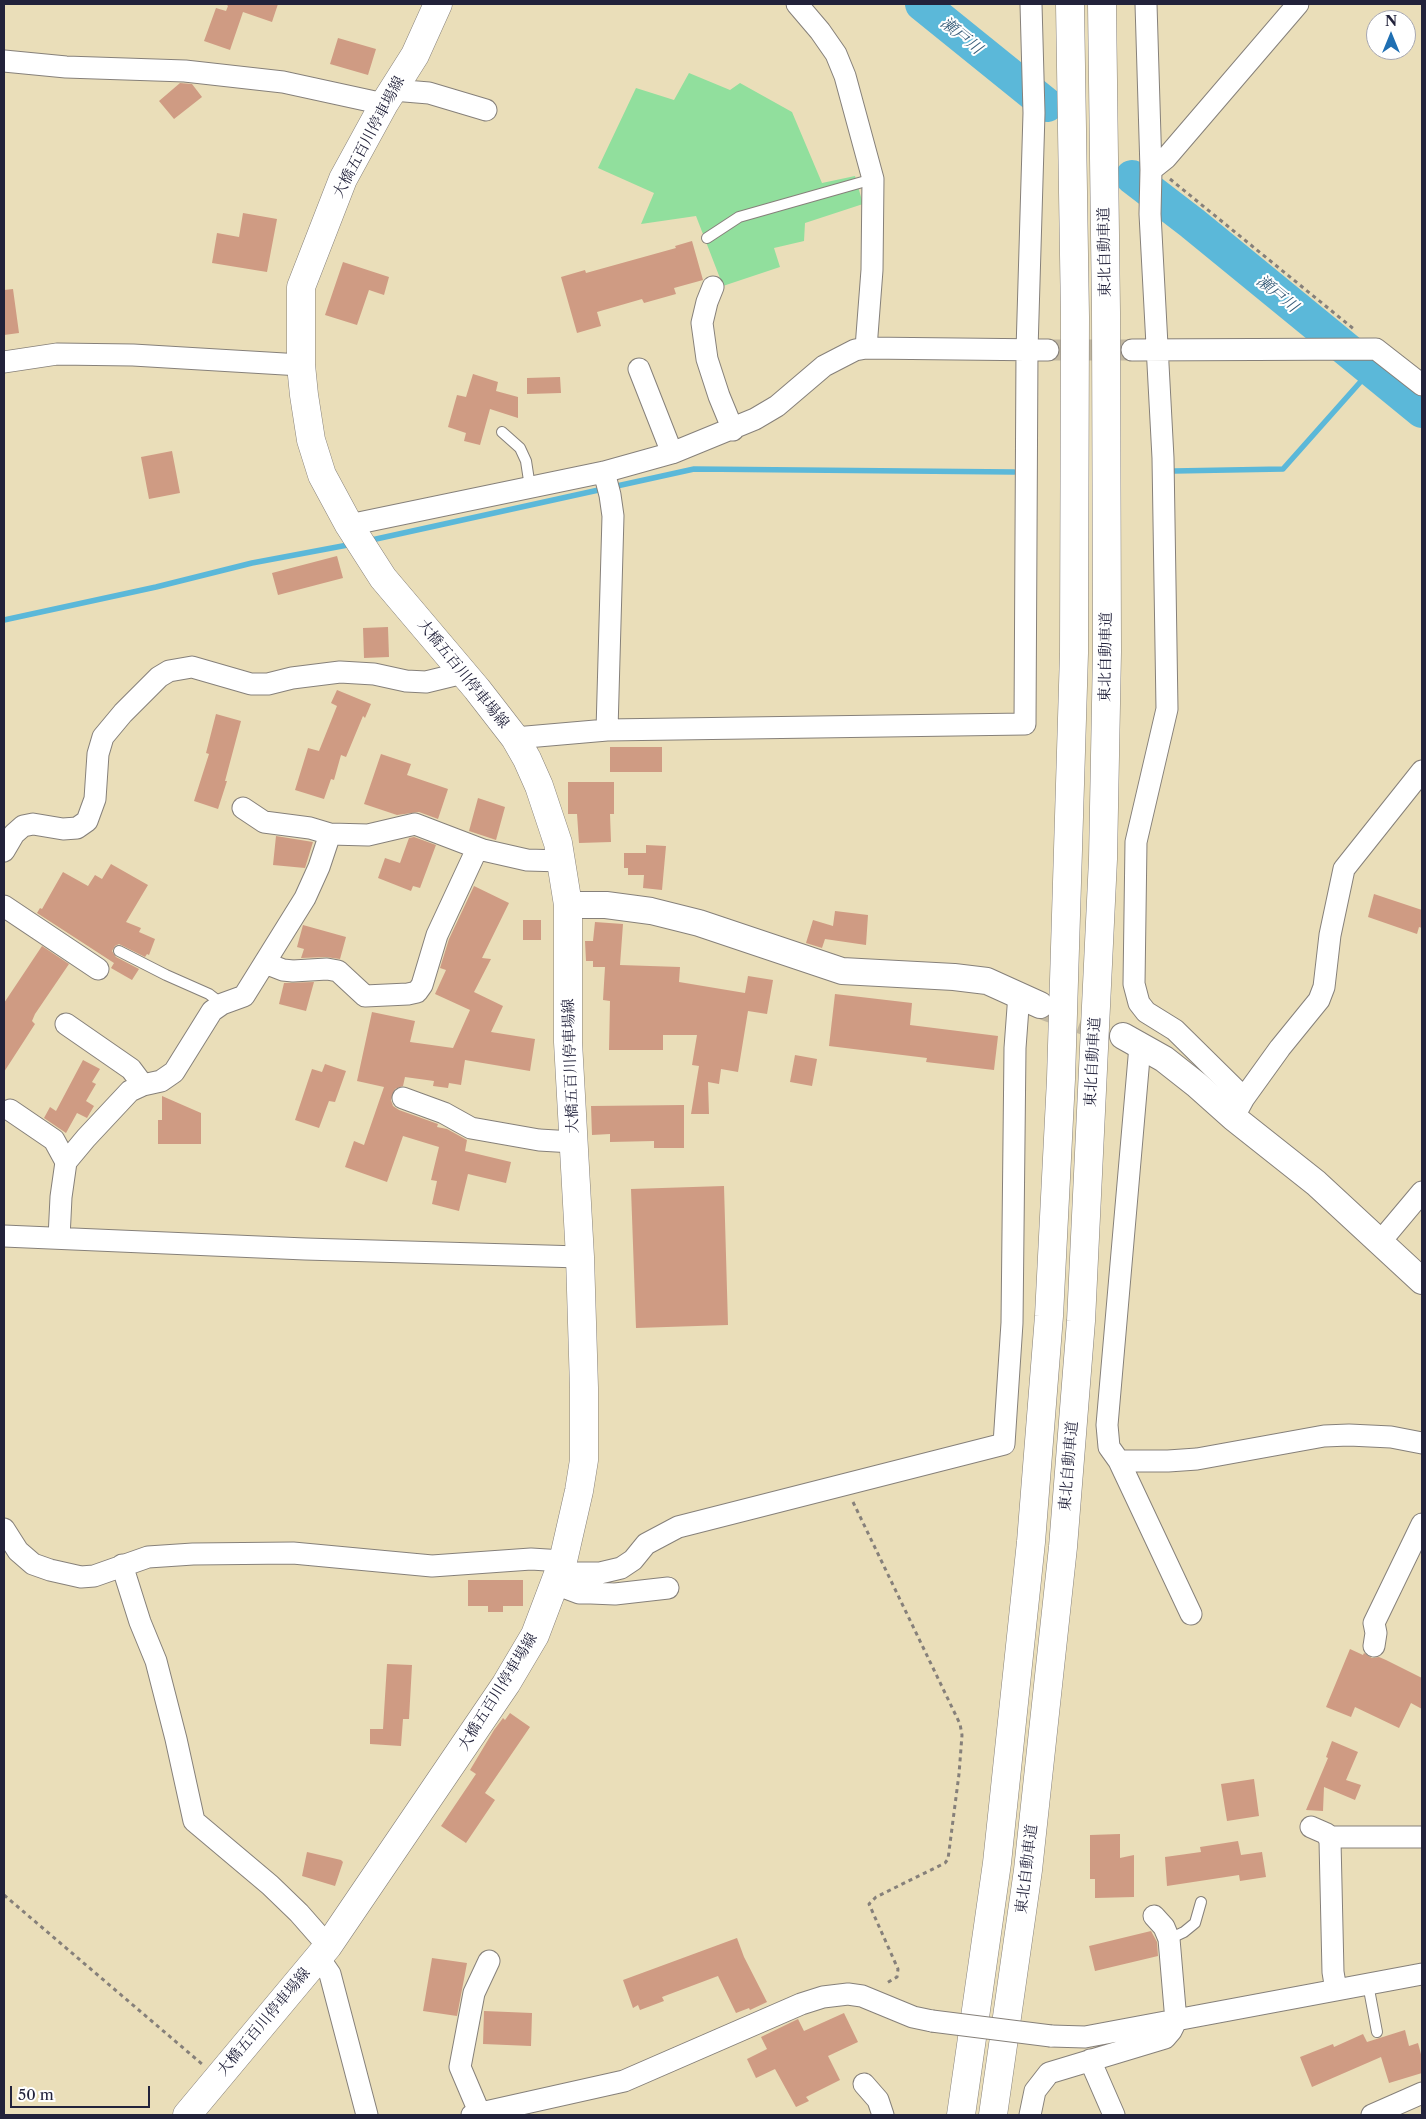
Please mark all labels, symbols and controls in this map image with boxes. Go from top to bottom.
north arrow [1366,10,1416,60]
text: N [1385,12,1397,30]
water label: 瀬戸川 [936,13,986,59]
street label: 大橋五百川停車場線 [329,73,409,201]
street label: 東北自動車道 [1095,207,1115,297]
water label: 瀬戸川 [1252,271,1302,317]
street label: 東北自動車道 [1096,612,1116,702]
street label: 大橋五百川停車場線 [414,616,512,732]
street label: 大橋五百川停車場線 [560,998,582,1134]
street label: 東北自動車道 [1082,1017,1104,1107]
street label: 東北自動車道 [1056,1420,1082,1512]
street label: 大橋五百川停車場線 [455,1630,541,1754]
street label: 東北自動車道 [1013,1823,1041,1915]
street label: 大橋五百川停車場線 [214,1965,314,2079]
scale bar [12,2076,152,2108]
text: 50 m [18,2085,54,2104]

